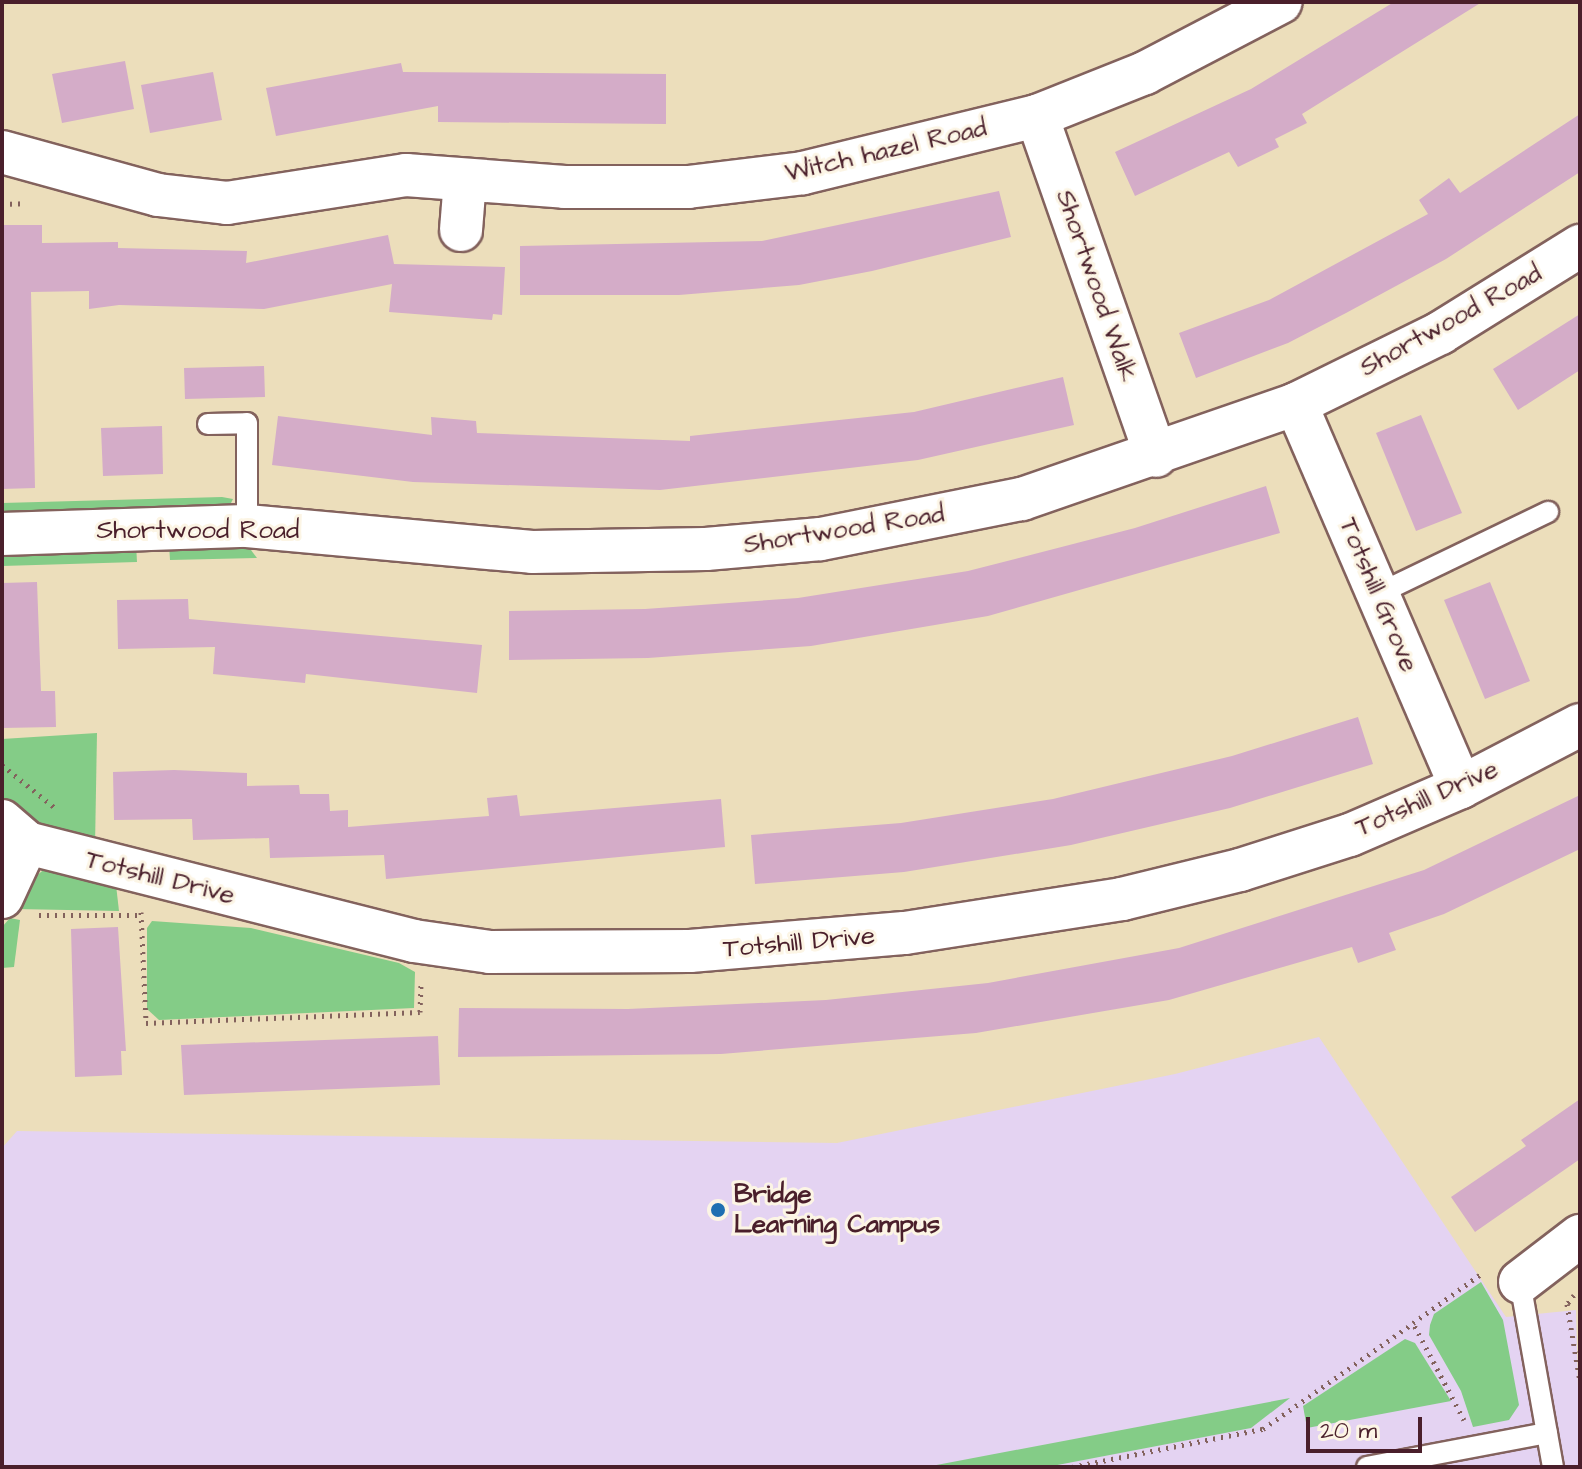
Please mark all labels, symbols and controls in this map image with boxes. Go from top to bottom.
street label: Witch hazel Road [782,113,990,189]
street label: Shortwood Walk [1049,186,1143,386]
street label: Shortwood Road [1355,258,1547,384]
street label: Shortwood Road [741,499,947,561]
street label: Totshill Grove [1332,513,1424,677]
street label: Shortwood Road [97,515,299,547]
street label: Totshill Drive [1351,754,1503,844]
street label: Totshill Drive [82,844,238,912]
street label: Totshill Drive [722,921,876,965]
place label: Bridge Learning Campus [734,1179,940,1240]
marker: Bridge Learning Campus [709,1201,727,1219]
scale bar [1310,1401,1426,1451]
text: 20 m [1320,1414,1377,1448]

